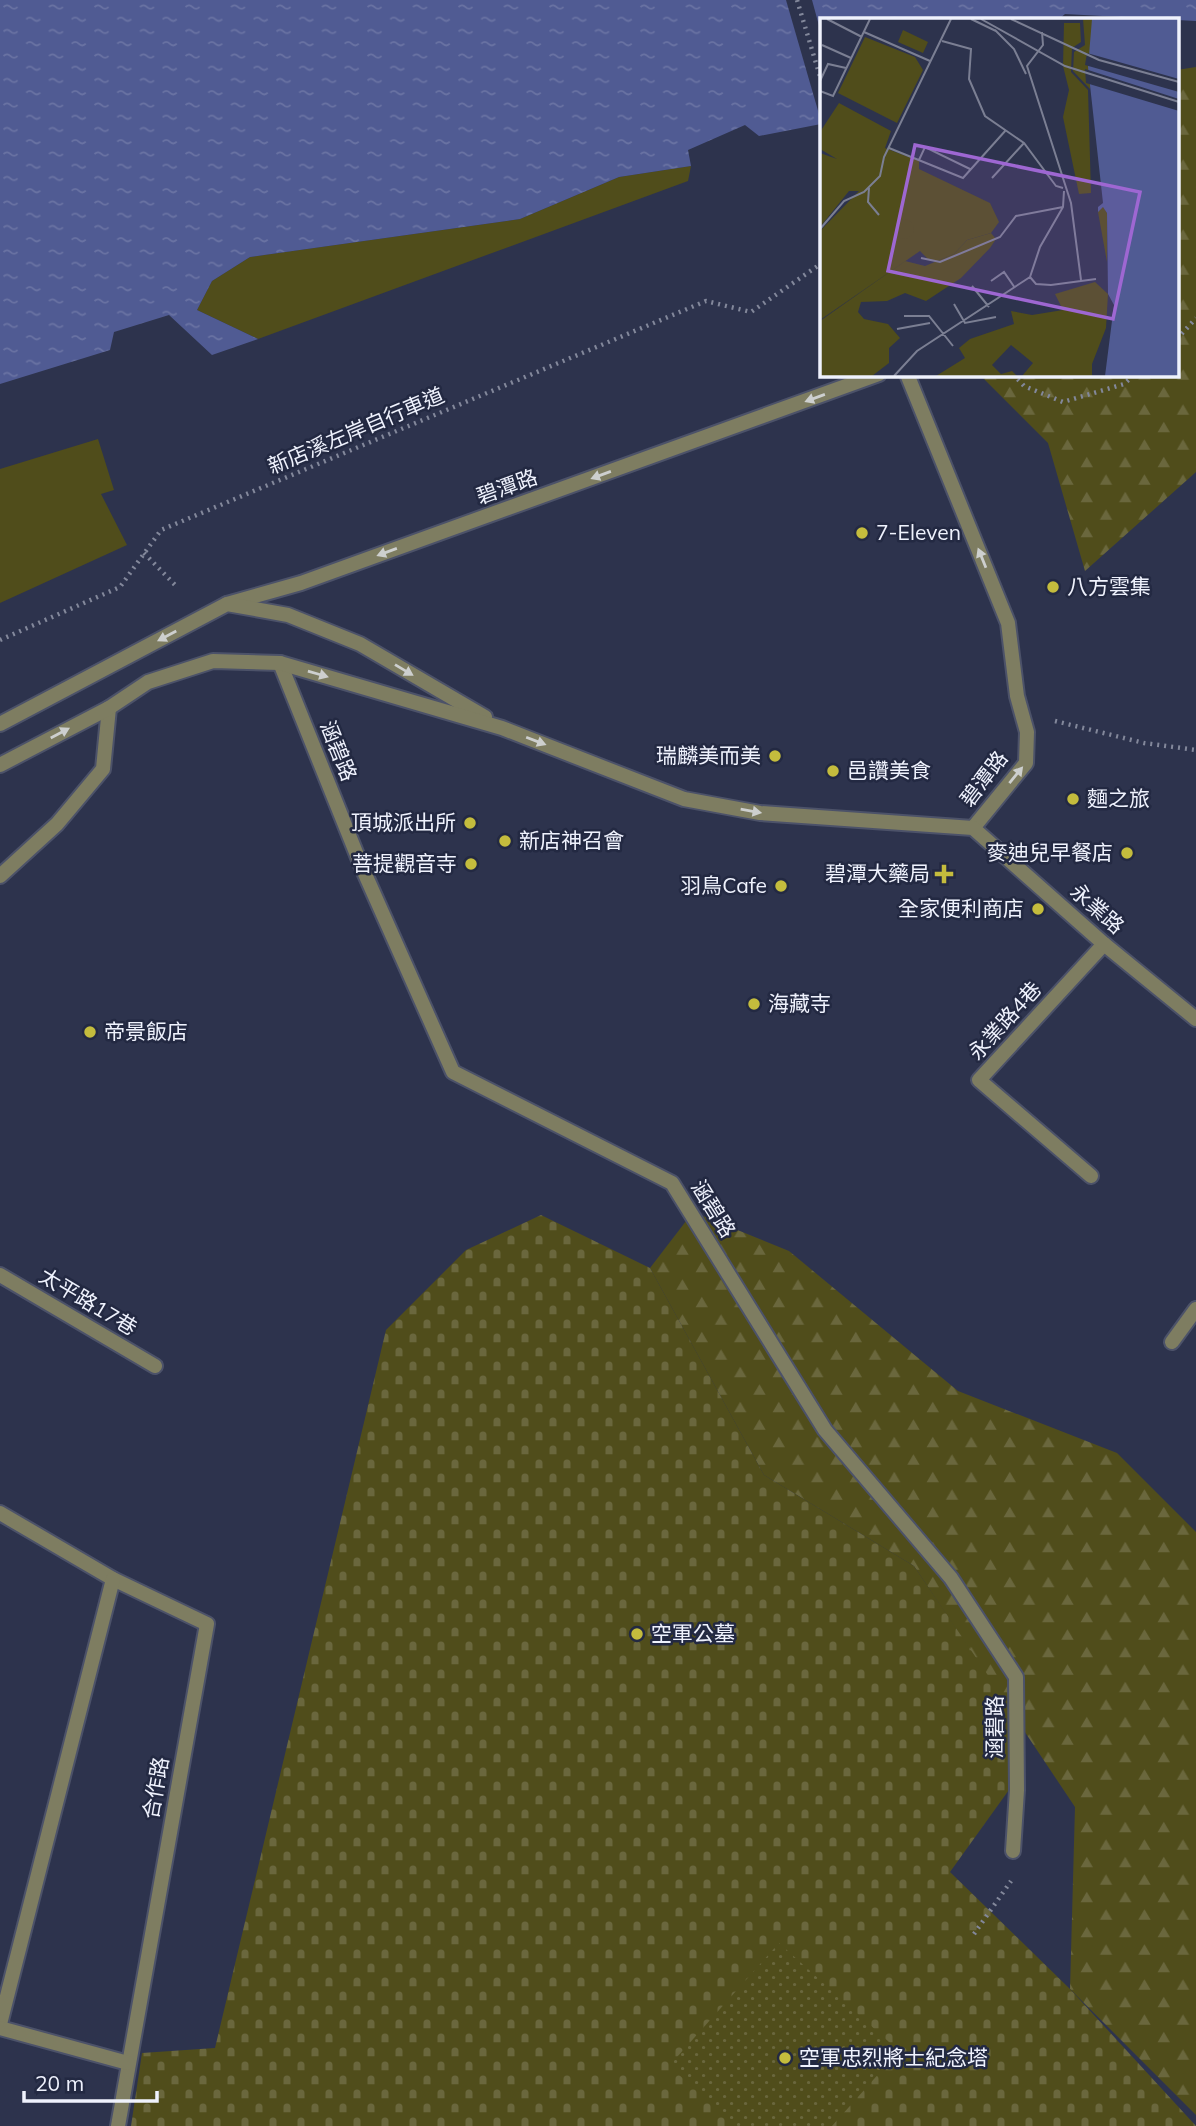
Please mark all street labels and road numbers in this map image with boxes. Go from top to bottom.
street label: 新店溪左岸自行車道 [264,381,448,479]
street label: 碧潭路 [473,463,541,509]
street label: 涵碧路 [315,717,363,785]
street label: 碧潭路 [954,745,1013,811]
street label: 永業路 [1065,878,1130,939]
street label: 永業路4巷 [962,976,1046,1065]
street label: 涵碧路 [686,1175,742,1242]
street label: 太平路17巷 [35,1262,142,1340]
street label: 涵碧路 [981,1696,1007,1759]
street label: 合作路 [137,1755,173,1821]

